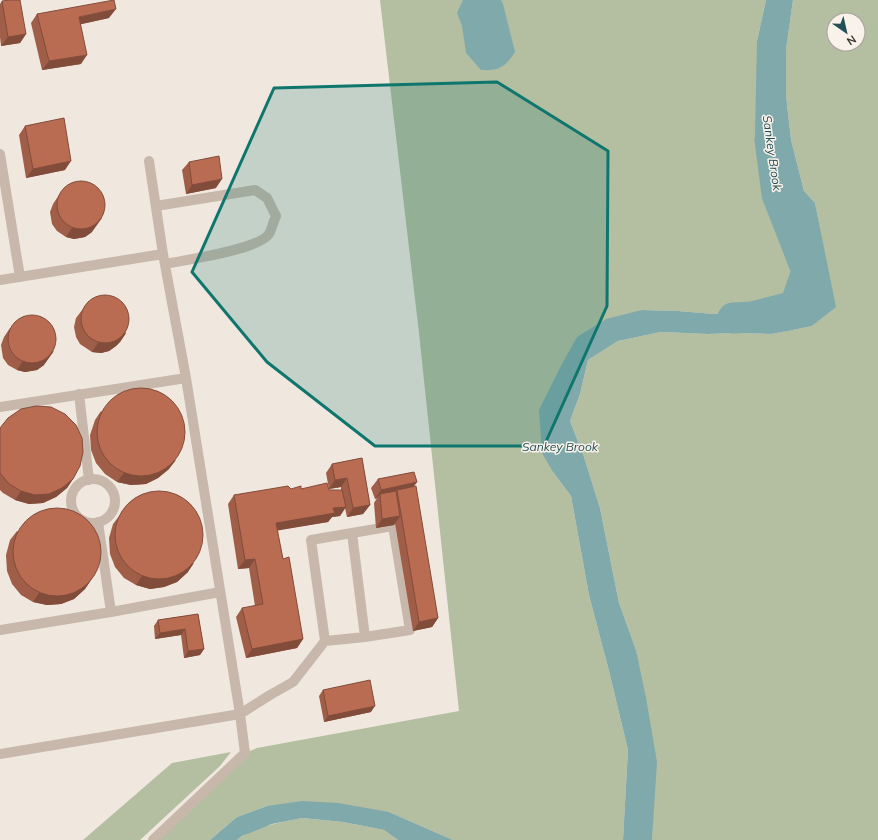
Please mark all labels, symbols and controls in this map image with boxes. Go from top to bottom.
north arrow [826,12,866,52]
text: N [844,32,859,48]
water label: Sankey Brook [760,114,785,192]
water label: Sankey Brook [522,439,599,454]

